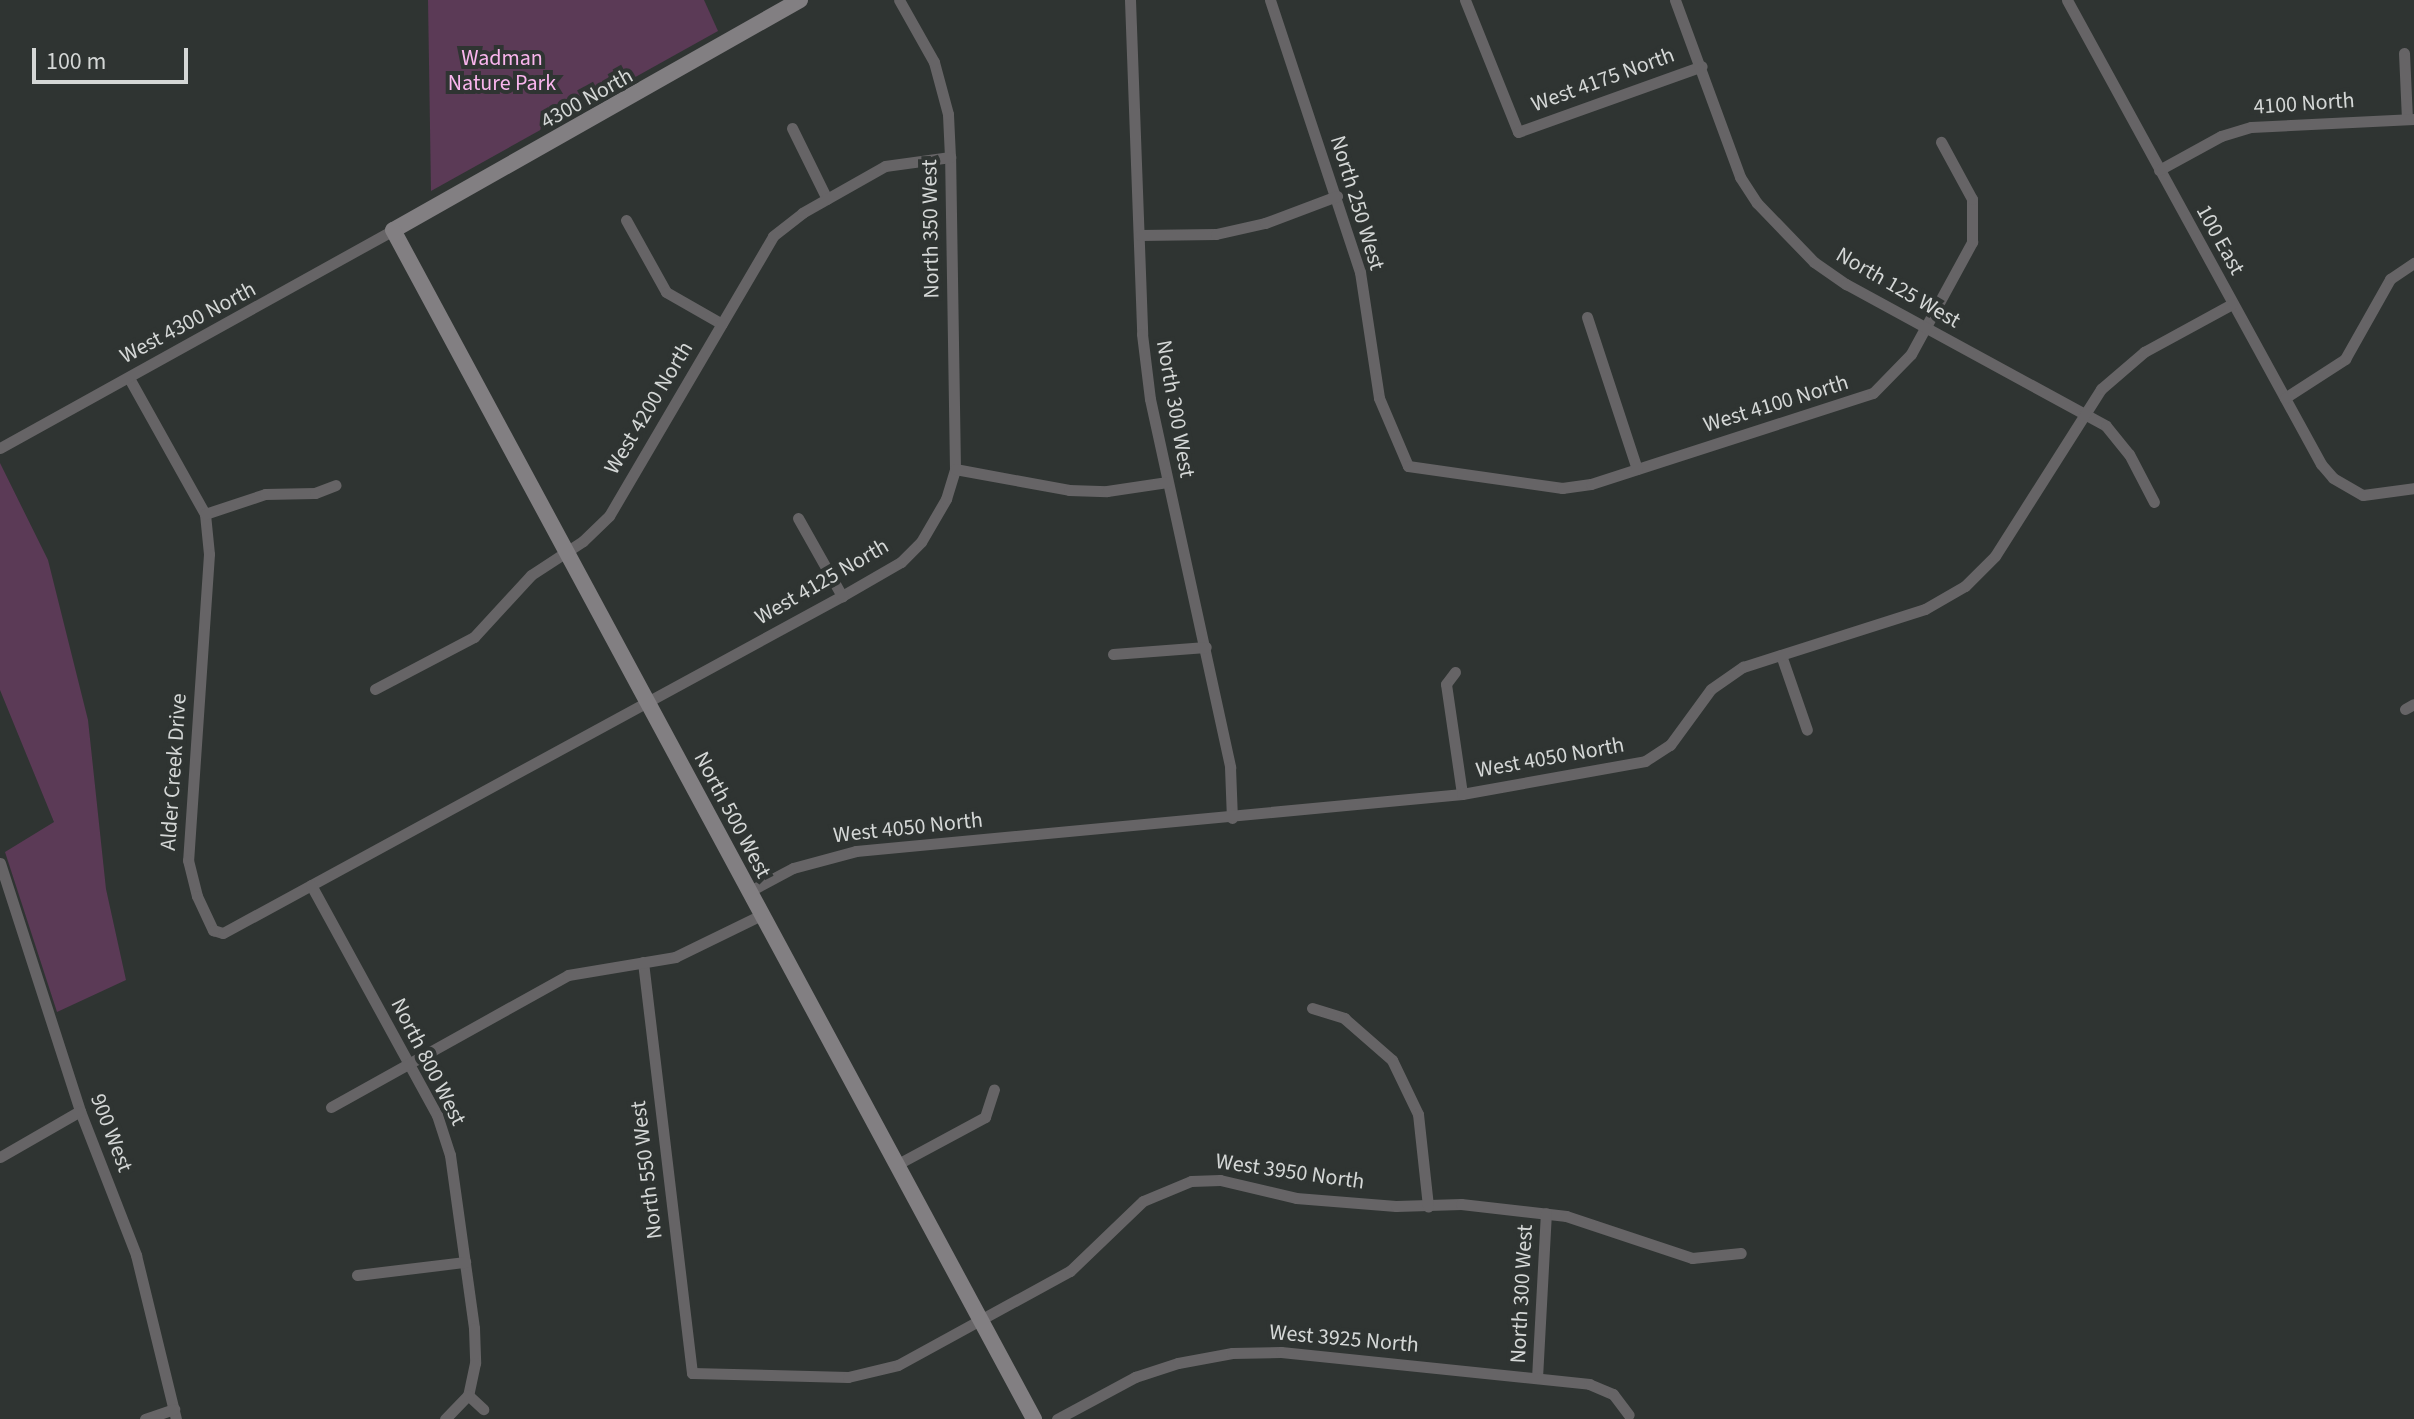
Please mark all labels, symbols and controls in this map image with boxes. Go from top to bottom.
scale bar [36,32,192,82]
street label: West 4175 North [1528,42,1678,118]
text: 100 m [46,44,106,79]
park label: Wadman Nature Park [448,45,556,96]
street label: 4300 North [536,63,638,135]
street label: 4100 North [2253,87,2355,121]
street label: North 250 West [1324,133,1390,273]
street label: North 350 West [917,159,945,299]
street label: 100 East [2190,200,2250,280]
street label: North 125 West [1831,242,1965,334]
street label: West 4300 North [116,276,260,370]
street label: West 4200 North [599,337,699,479]
street label: North 300 West [1150,338,1200,480]
street label: West 4100 North [1700,369,1852,439]
street label: West 4125 North [750,533,894,631]
street label: Alder Creek Drive [155,693,193,851]
street label: West 4050 North [1474,732,1626,784]
street label: North 500 West [688,747,776,883]
street label: West 4050 North [832,807,984,849]
street label: North 800 West [385,994,471,1130]
street label: 900 West [84,1090,138,1176]
street label: North 550 West [625,1099,669,1241]
street label: West 3950 North [1214,1148,1366,1196]
street label: North 300 West [1505,1224,1539,1364]
street label: West 3925 North [1268,1319,1420,1359]

